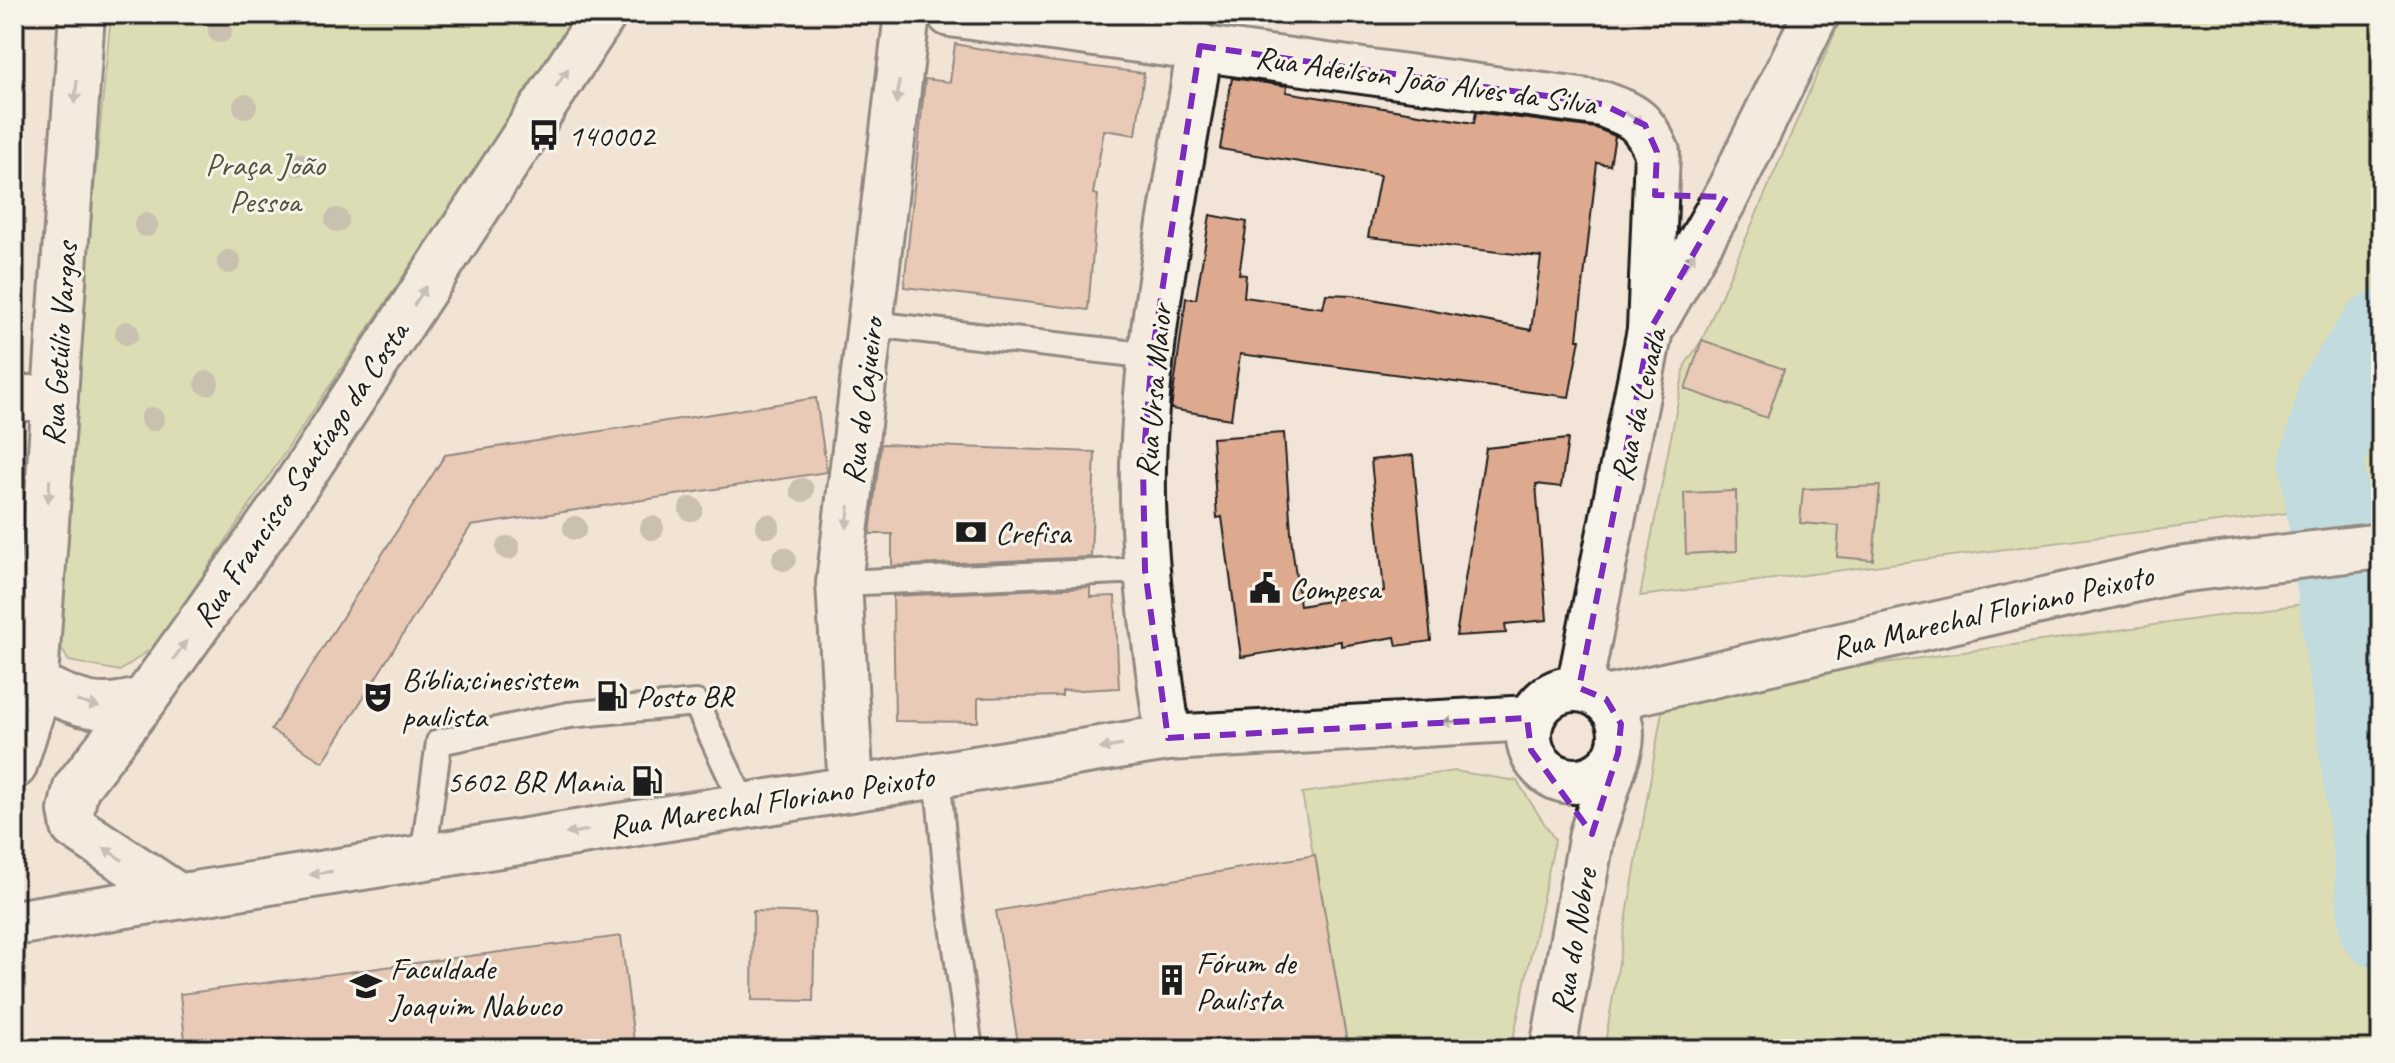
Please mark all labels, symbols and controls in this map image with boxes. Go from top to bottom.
street label: Rua Adeilson João Alves da Silva [1253,36,1601,125]
one-way arrow [555,68,570,89]
one-way arrow [891,79,904,104]
one-way arrow [69,80,82,105]
one-way arrow [1623,111,1645,125]
place label: 140002 [568,115,657,156]
bus stop icon: 140002 [527,118,561,152]
park label: Praça João Pessoa [205,144,327,222]
street label: Rua Getúlio Vargas [32,238,87,447]
one-way arrow [1682,251,1696,273]
one-way arrow [412,285,427,307]
street label: Rua Ursa Maior [1126,299,1182,479]
street label: Rua Francisco Santiago da Costa [183,311,420,635]
street label: Rua do Cajueiro [832,312,893,486]
street label: Rua da Levada [1601,322,1677,485]
one-way arrow [42,479,55,504]
one-way arrow [841,504,854,529]
place label: Crefisa [995,512,1073,553]
bank icon: Crefisa [954,515,988,549]
street label: Rua Marechal Floriano Peixoto [1828,554,2158,668]
place label: Compesa [1289,568,1383,609]
public building icon: Compesa [1248,571,1282,605]
one-way arrow [172,640,187,661]
place label: Bíblia;cinesistem paulista [402,659,579,737]
place label: Posto BR [636,676,736,717]
fuel station icon: Posto BR [595,679,629,713]
theatre icon: Bíblia;cinesistem paulista [361,680,395,714]
one-way arrow [76,699,101,711]
one-way arrow [1440,716,1465,729]
one-way arrow [1098,741,1123,754]
street label: Rua Marechal Floriano Peixoto [606,755,938,847]
place label: 5602 BR Mania [447,761,626,802]
fuel station icon: 5602 BR Mania [630,764,664,798]
one-way arrow [564,826,589,839]
one-way arrow [102,847,124,861]
street label: Rua do Nobre [1541,863,1607,1017]
one-way arrow [308,867,333,880]
place label: Fórum de Paulista [1196,942,1298,1020]
place label: Faculdade Joaquim Nabuco [388,948,563,1026]
building icon: Fórum de Paulista [1155,963,1189,997]
school or university icon: Faculdade Joaquim Nabuco [349,969,383,1003]

